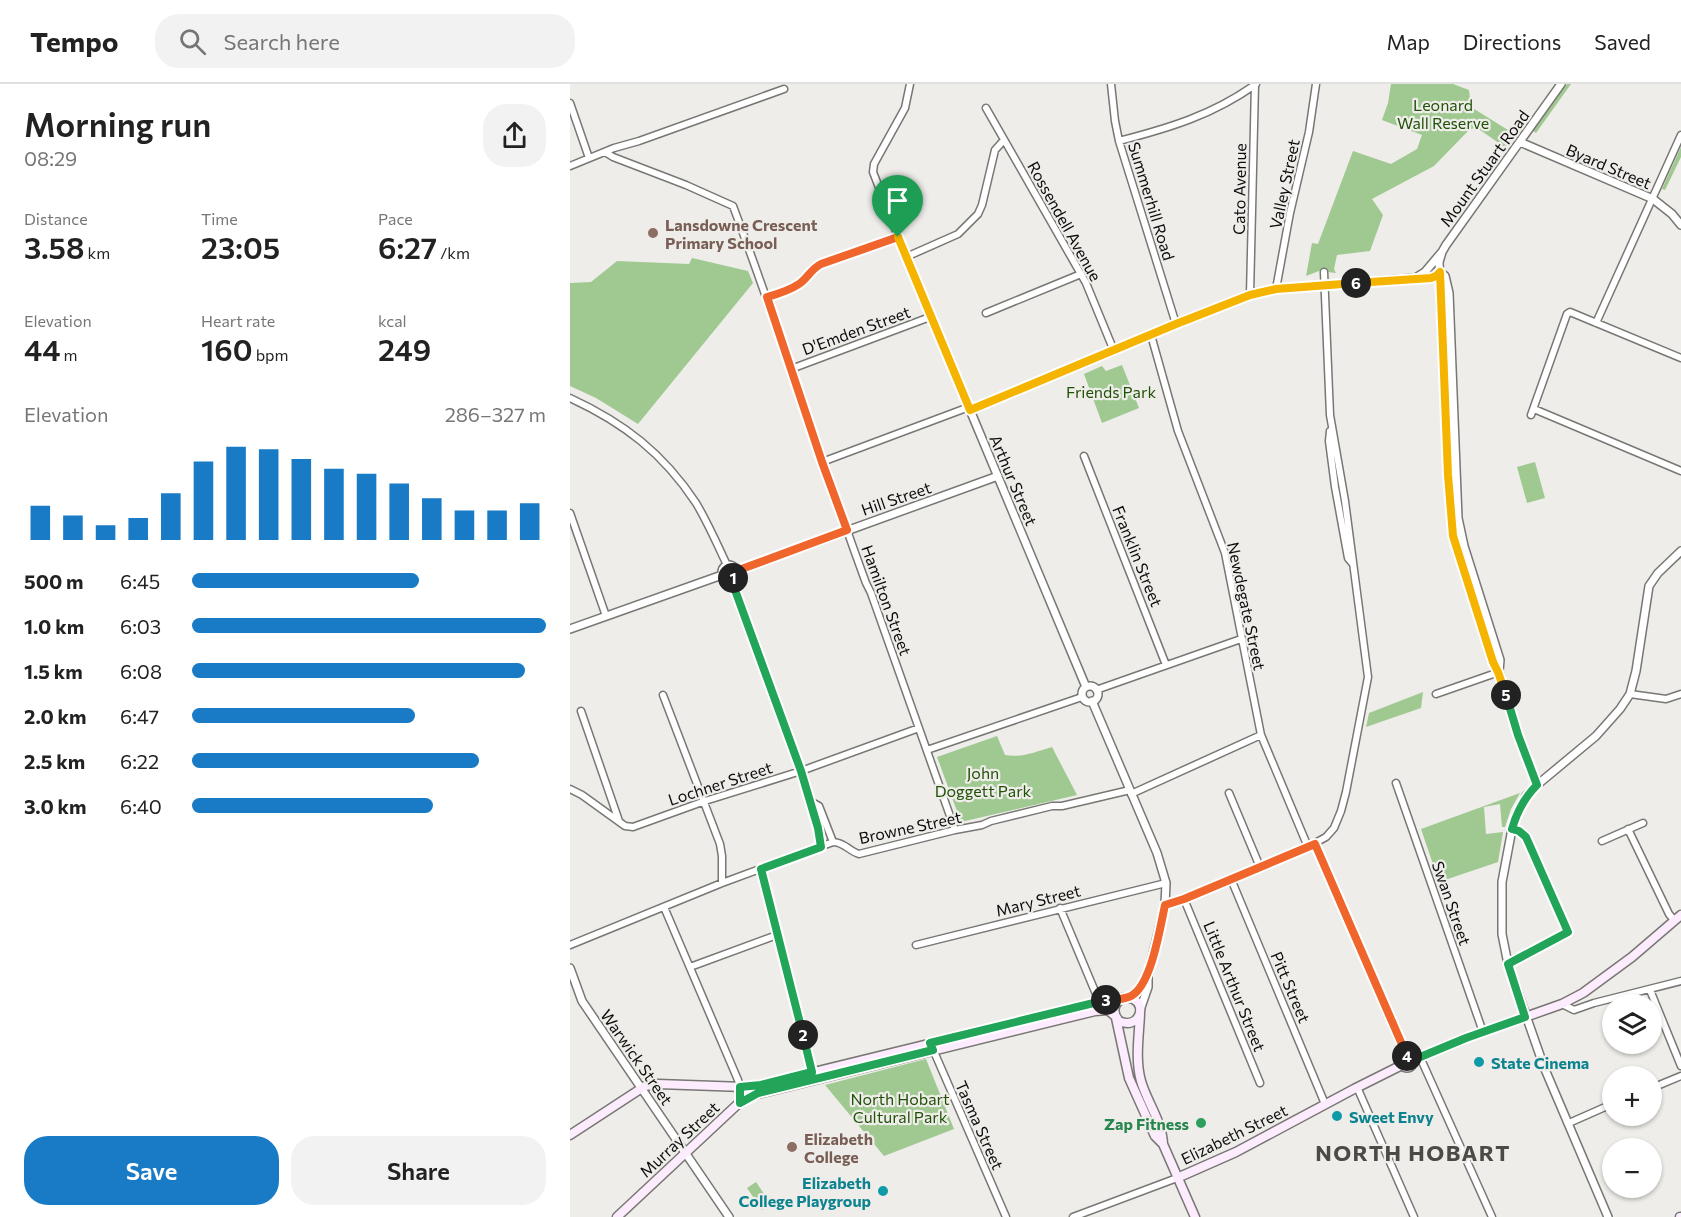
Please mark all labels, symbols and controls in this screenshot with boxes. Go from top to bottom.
search box [155,14,575,68]
text: Tempo [30,24,119,58]
icon: search [176,25,209,58]
text: Search here [224,28,340,55]
text: Map [1387,29,1430,54]
text: Directions [1463,29,1561,54]
text: Saved [1594,29,1651,54]
park label: Leonard Wall Reserve [1397,95,1489,132]
text: Morning run [24,103,211,144]
button: share [483,104,546,167]
street label: Mount Stuart Road [1435,106,1533,230]
street label: Valley Street [1265,137,1303,231]
street label: Summerhill Road [1125,139,1179,263]
street label: Byard Street [1564,140,1655,193]
street label: Cato Avenue [1229,143,1249,235]
text: 08:29 [24,146,77,170]
street label: Rossendell Avenue [1024,158,1106,284]
pin [872,175,923,237]
icon: arrive [881,184,914,217]
text: Distance [24,209,88,228]
text: Time [201,209,238,228]
text: Pace [378,209,413,228]
place label: Lansdowne Crescent Primary School [665,215,818,252]
marker: Lansdowne Crescent Primary School [646,226,660,240]
text: 3.58 [24,228,84,265]
text: 23:05 [201,228,280,265]
text: 6:27 [378,228,437,265]
text: km [84,243,110,262]
text: /km [437,243,470,262]
pin: 6 [1341,268,1371,298]
text: 6 [1351,273,1361,292]
street label: D'Emden Street [799,301,913,358]
text: Elevation [24,311,92,330]
text: Heart rate [201,311,275,330]
text: kcal [378,311,407,330]
text: 44 [24,330,61,367]
text: 160 [201,330,253,367]
text: 249 [378,330,431,367]
text: m [61,345,78,364]
text: bpm [253,345,289,364]
park label: Friends Park [1066,382,1156,401]
text: Elevation [24,402,109,426]
text: 286–327 m [445,402,546,426]
street label: Arthur Street [986,432,1042,529]
street label: Hill Street [859,477,934,519]
street label: Franklin Street [1109,503,1167,610]
street label: Newdegate Street [1224,540,1270,672]
street label: Hamilton Street [858,542,916,658]
pin: 1 [718,563,748,593]
text: 1 [729,568,737,587]
text: 500 m [24,569,84,593]
text: 6:45 [120,569,160,593]
text: 1.0 km [24,614,84,638]
text: 6:03 [120,614,161,638]
text: 1.5 km [24,659,83,683]
text: 6:08 [120,659,162,683]
pin: 5 [1491,680,1521,710]
text: 5 [1501,685,1511,704]
text: 2.0 km [24,704,86,728]
text: 6:47 [120,704,159,728]
text: 2.5 km [24,749,85,773]
text: 6:22 [120,749,159,773]
street label: Lochner Street [666,757,775,809]
park label: John Doggett Park [935,763,1032,800]
text: 3.0 km [24,794,86,818]
text: 6:40 [120,794,162,818]
street label: Browne Street [857,807,963,847]
street label: Swan Street [1429,859,1475,948]
street label: Mary Street [994,880,1083,920]
street label: Little Arthur Street [1200,918,1270,1054]
street label: Pitt Street [1267,949,1315,1026]
pin: 3 [1091,985,1121,1015]
text: 3 [1101,990,1111,1009]
map controls [1602,994,1662,1198]
button: layers [1602,994,1662,1054]
street label: Warwick Street [597,1006,677,1109]
pin: 2 [788,1020,818,1050]
text: 2 [798,1025,808,1044]
pin: 4 [1392,1041,1422,1071]
text: 4 [1402,1046,1412,1065]
place label: State Cinema [1491,1053,1589,1072]
marker: State Cinema [1472,1055,1486,1069]
button: + [1602,1066,1662,1126]
street label: Tasma Street [952,1078,1008,1173]
park label: North Hobart Cultural Park [850,1089,950,1126]
street label: Murray Street [635,1097,723,1181]
street label: Elizabeth Street [1178,1100,1291,1168]
place label: Sweet Envy [1349,1107,1434,1126]
marker: Sweet Envy [1330,1109,1344,1123]
place label: Zap Fitness [1104,1114,1189,1133]
marker: Zap Fitness [1194,1116,1208,1130]
place label: Elizabeth College [804,1129,873,1166]
button: Save [24,1136,279,1205]
button: Share [291,1136,546,1205]
button: − [1602,1138,1662,1198]
district label: NORTH HOBART [1315,1139,1511,1166]
marker: Elizabeth College [785,1140,799,1154]
place label: Elizabeth College Playgroup [738,1173,871,1210]
marker: Elizabeth College Playgroup [876,1184,890,1198]

